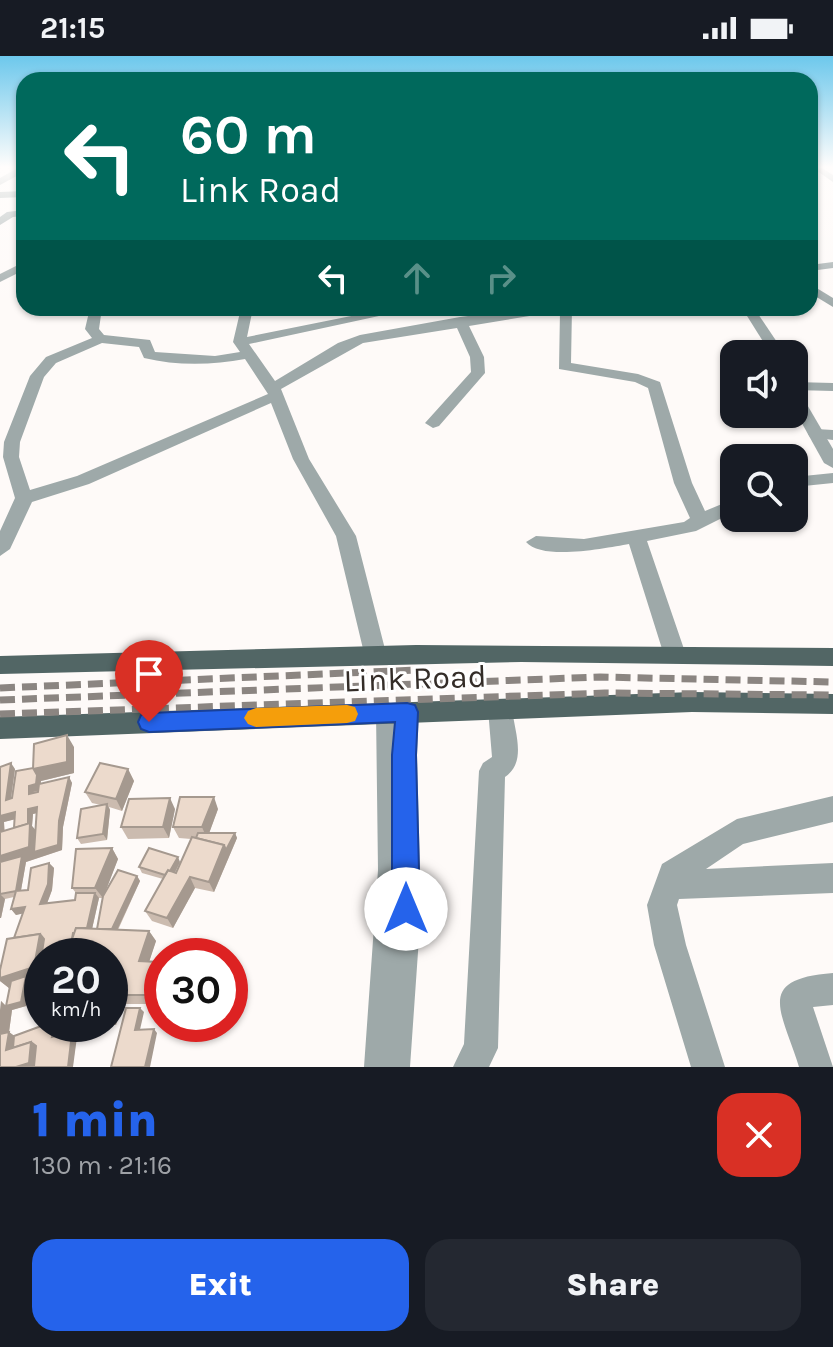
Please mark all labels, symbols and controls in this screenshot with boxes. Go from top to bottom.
text: 21:15 [40,10,105,46]
text: 60 m [180,102,317,167]
icon: left [48,104,152,208]
text: Link Road [180,169,341,211]
icon: left [311,256,355,300]
icon: ahead [395,256,439,300]
icon: right [479,256,523,300]
map controls [720,340,808,532]
button: sound [720,340,808,428]
button: search [720,444,808,532]
pin [115,640,183,722]
icon: arrive [127,652,171,696]
street label: Link Road [343,658,487,699]
position arrow [364,867,448,951]
speed limit sign: 30 [144,938,248,1042]
text: 20 [51,956,101,1003]
text: km/h [51,998,101,1021]
text: 1 min [32,1092,158,1148]
button: close [717,1093,801,1177]
text: 130 m · 21:16 [32,1150,172,1181]
button: Exit [32,1239,409,1331]
button: Share [425,1239,801,1331]

